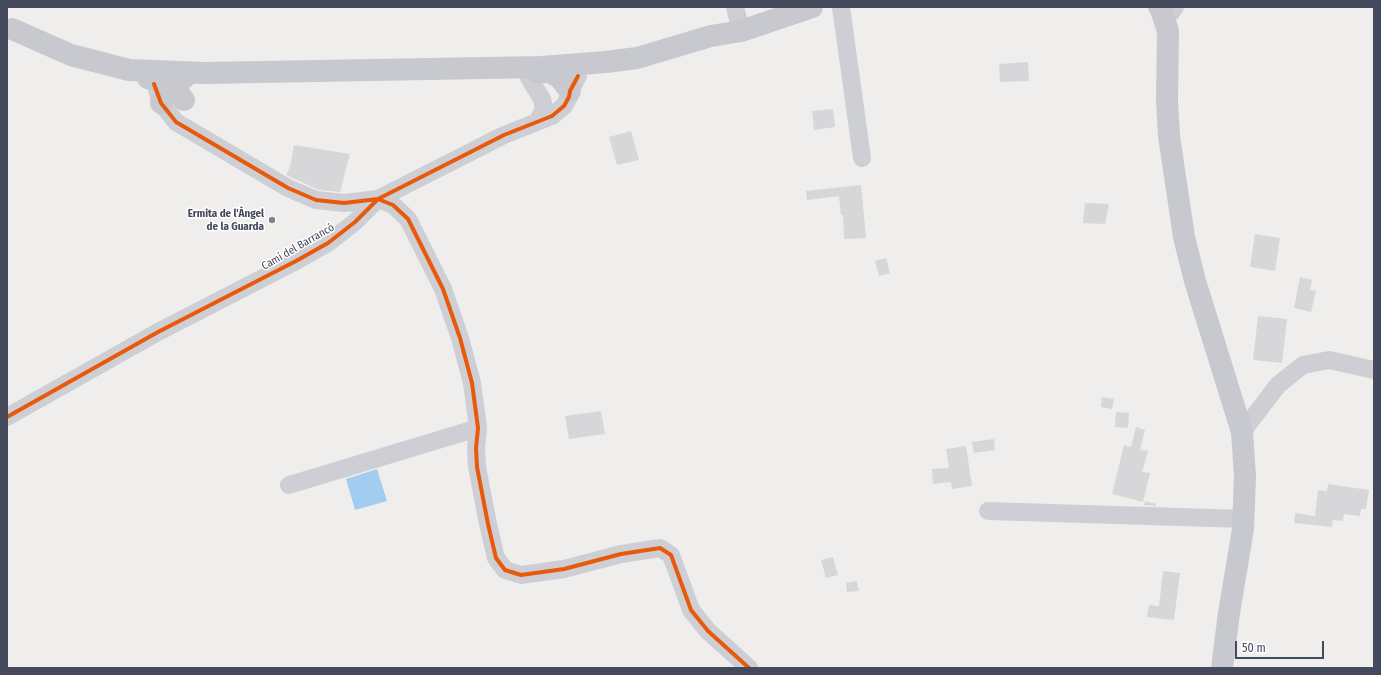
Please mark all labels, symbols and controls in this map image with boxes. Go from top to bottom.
place label: Ermita de l'Àngel de la Guarda [188,207,264,233]
marker: Ermita de l'Àngel de la Guarda [267,215,277,225]
street label: Camí del Barrancó [259,221,337,273]
scale bar [1237,633,1326,659]
text: 50 m [1242,641,1266,655]

